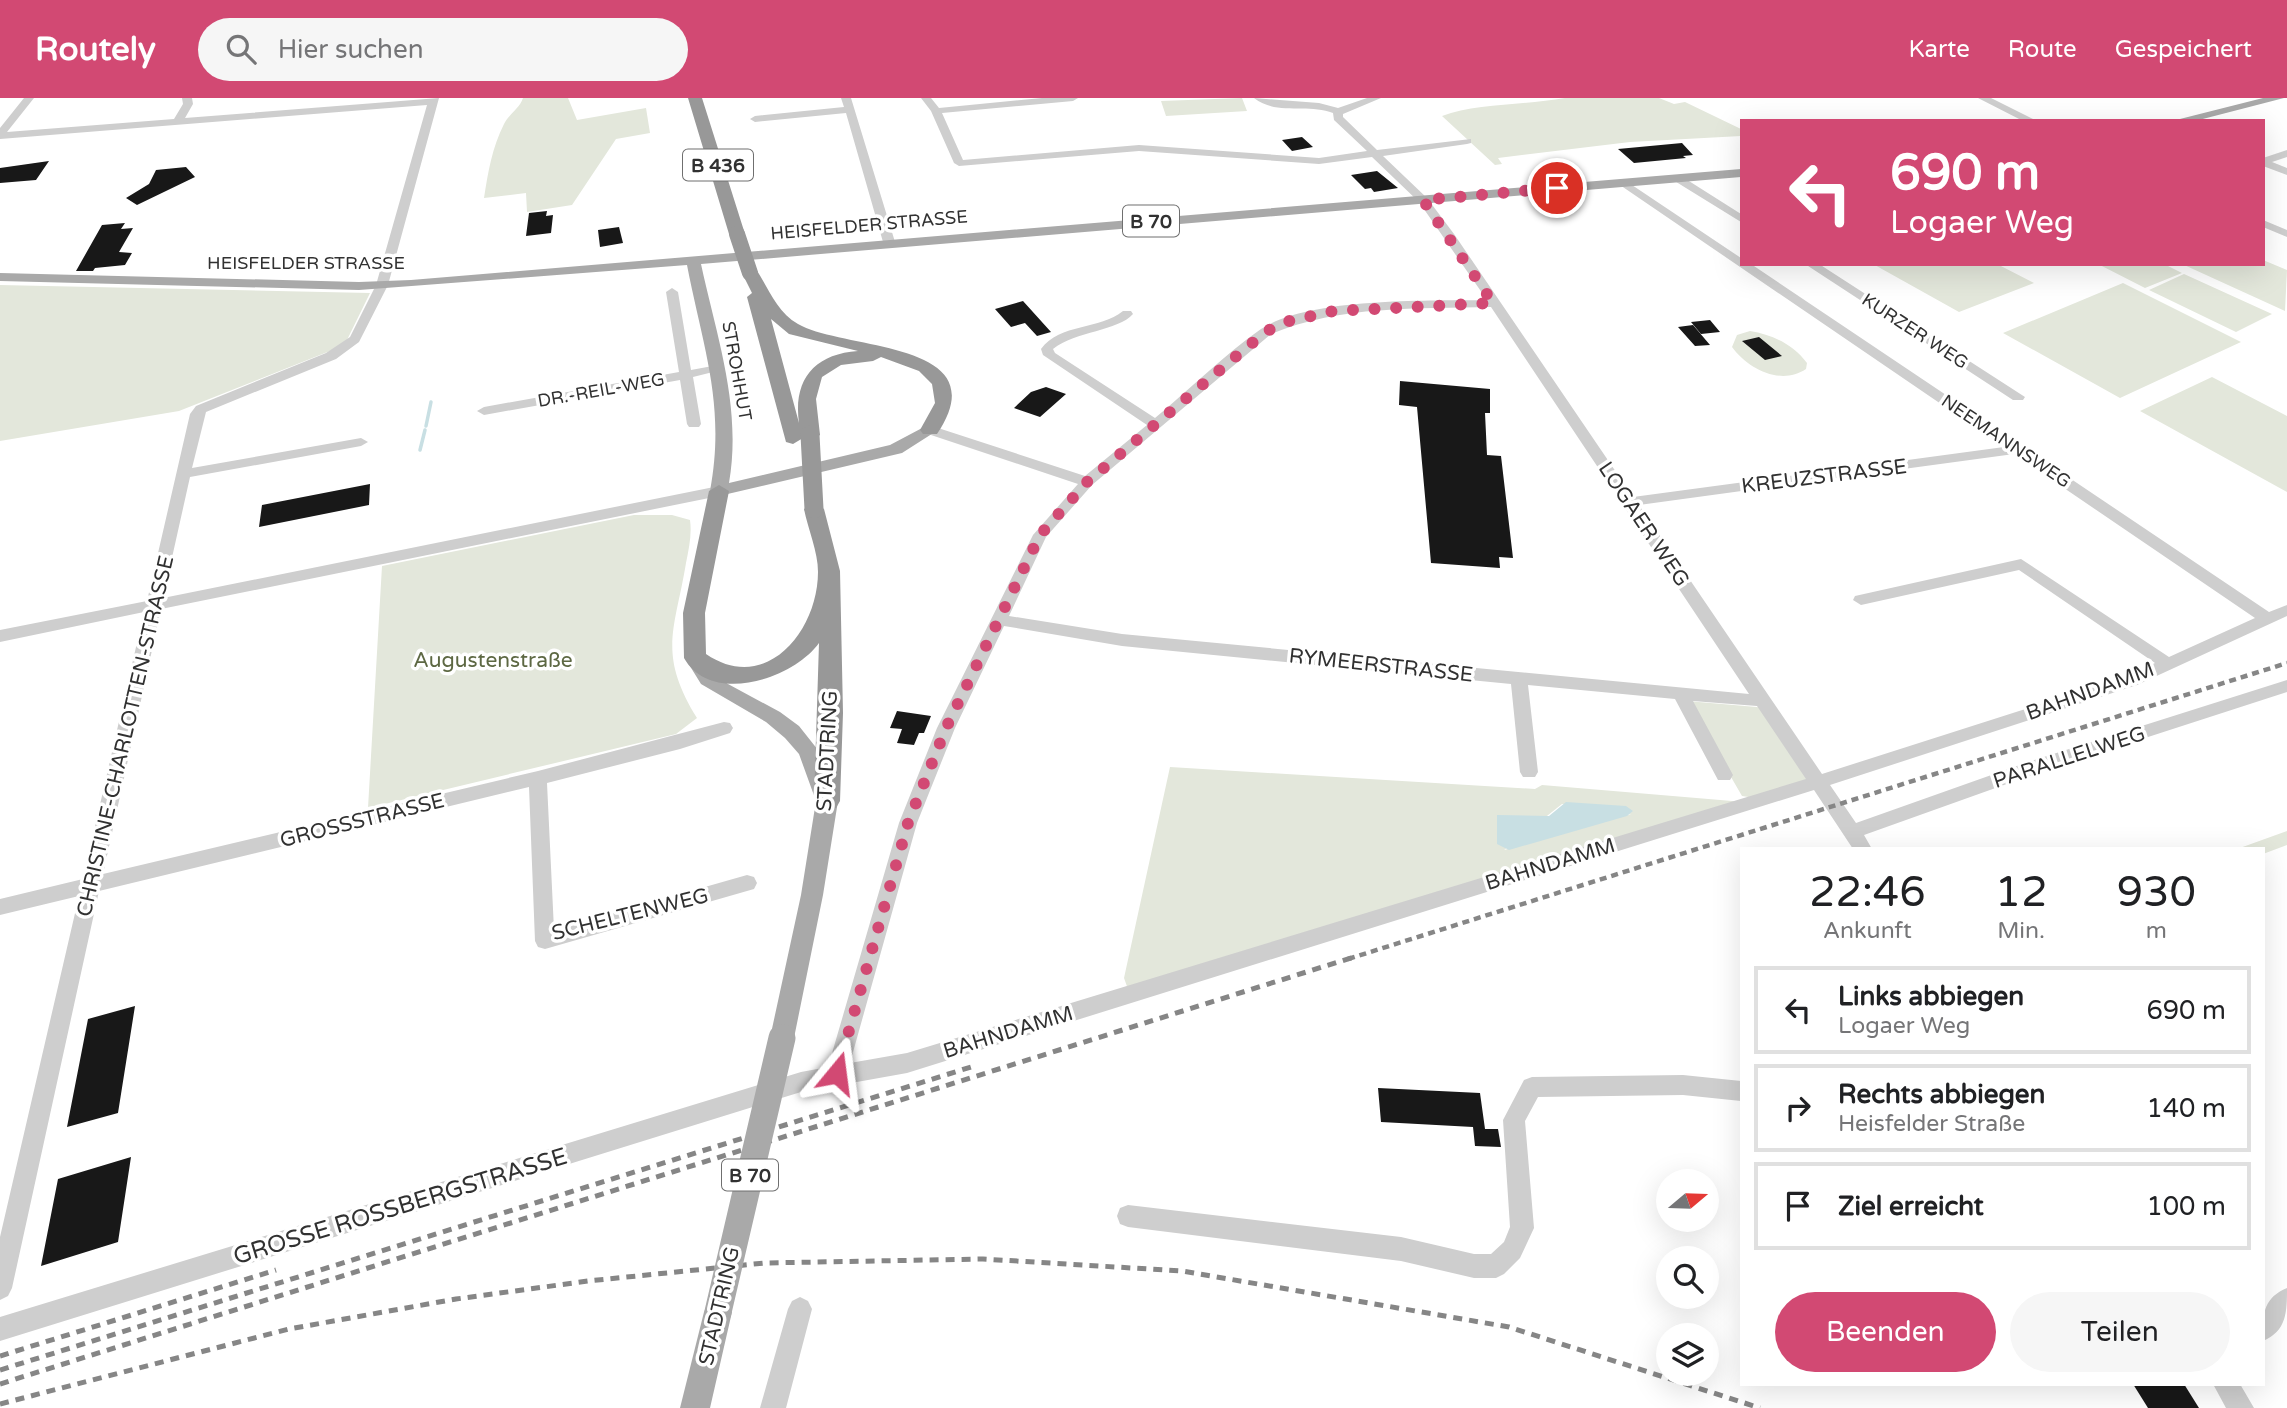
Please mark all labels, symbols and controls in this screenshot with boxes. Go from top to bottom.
search box [198,18,688,81]
text: Routely [35,30,156,69]
icon: search [222,30,260,68]
text: Hier suchen [278,34,424,65]
text: Karte [1908,35,1970,64]
text: Route [2008,35,2077,64]
text: Gespeichert [2115,35,2252,64]
text: 690 m [1890,144,2040,203]
icon: left [1775,147,1866,238]
road number: B 436 [683,150,753,180]
pin [1527,158,1587,218]
icon: arrive [1538,169,1576,207]
text: Logaer Weg [1890,204,2074,242]
street label: HEISFELDER STRASSE [769,205,969,245]
road number: B 70 [1123,206,1179,237]
street label: HEISFELDER STRASSE [207,252,405,274]
street label: KURZER WEG [1858,289,1972,373]
street label: STROHHUT [717,320,757,422]
street label: DR.-REIL-WEG [536,368,666,412]
street label: NEEMANNSWEG [1937,390,2075,492]
street label: KREUZSTRASSE [1740,454,1908,499]
street label: LOGAER WEG [1593,457,1694,591]
street label: CHRISTINE-CHARLOTTEN-STRASSE [72,553,179,919]
street label: RYMEERSTRASSE [1288,643,1474,688]
park label: Augustenstraße [413,648,573,673]
street label: BAHNDAMM [2023,657,2158,726]
street label: STADTRING [812,690,843,812]
street label: PARALLELWEG [1990,721,2148,794]
street label: GROSSSTRASSE [277,788,447,853]
street label: BAHNDAMM [1482,833,1618,896]
text: 22:46 [1809,867,1926,918]
text: 12 [1995,867,2048,918]
text: 930 [2117,867,2196,918]
street label: SCHELTENWEG [549,883,711,946]
text: Ankunft [1823,917,1912,945]
text: Min. [1997,917,2045,945]
text: m [2146,917,2167,945]
text: Links abbiegen [1838,981,2024,1012]
icon: left [1779,991,1817,1029]
text: 690 m [2146,995,2226,1026]
street label: BAHNDAMM [940,1001,1076,1064]
text: Logaer Weg [1838,1012,1970,1040]
position arrow [800,1036,874,1110]
text: Rechts abbiegen [1838,1079,2045,1110]
icon: right [1779,1089,1817,1127]
text: 140 m [2146,1093,2226,1124]
text: Heisfelder Straße [1838,1110,2025,1138]
street label: GROSSE ROSSBERGSTRASSE [230,1142,571,1271]
road number: B 70 [722,1160,778,1190]
north arrow [1656,1169,1718,1232]
map controls [1656,1169,1719,1386]
icon: arrive [1779,1187,1817,1225]
text: Ziel erreicht [1838,1191,1984,1222]
text: 100 m [2146,1191,2226,1222]
street label: STADTRING [694,1244,745,1368]
button: search [1656,1246,1719,1309]
button: Beenden [1775,1292,1996,1372]
button: Teilen [2010,1292,2230,1372]
button: layers [1656,1323,1719,1386]

